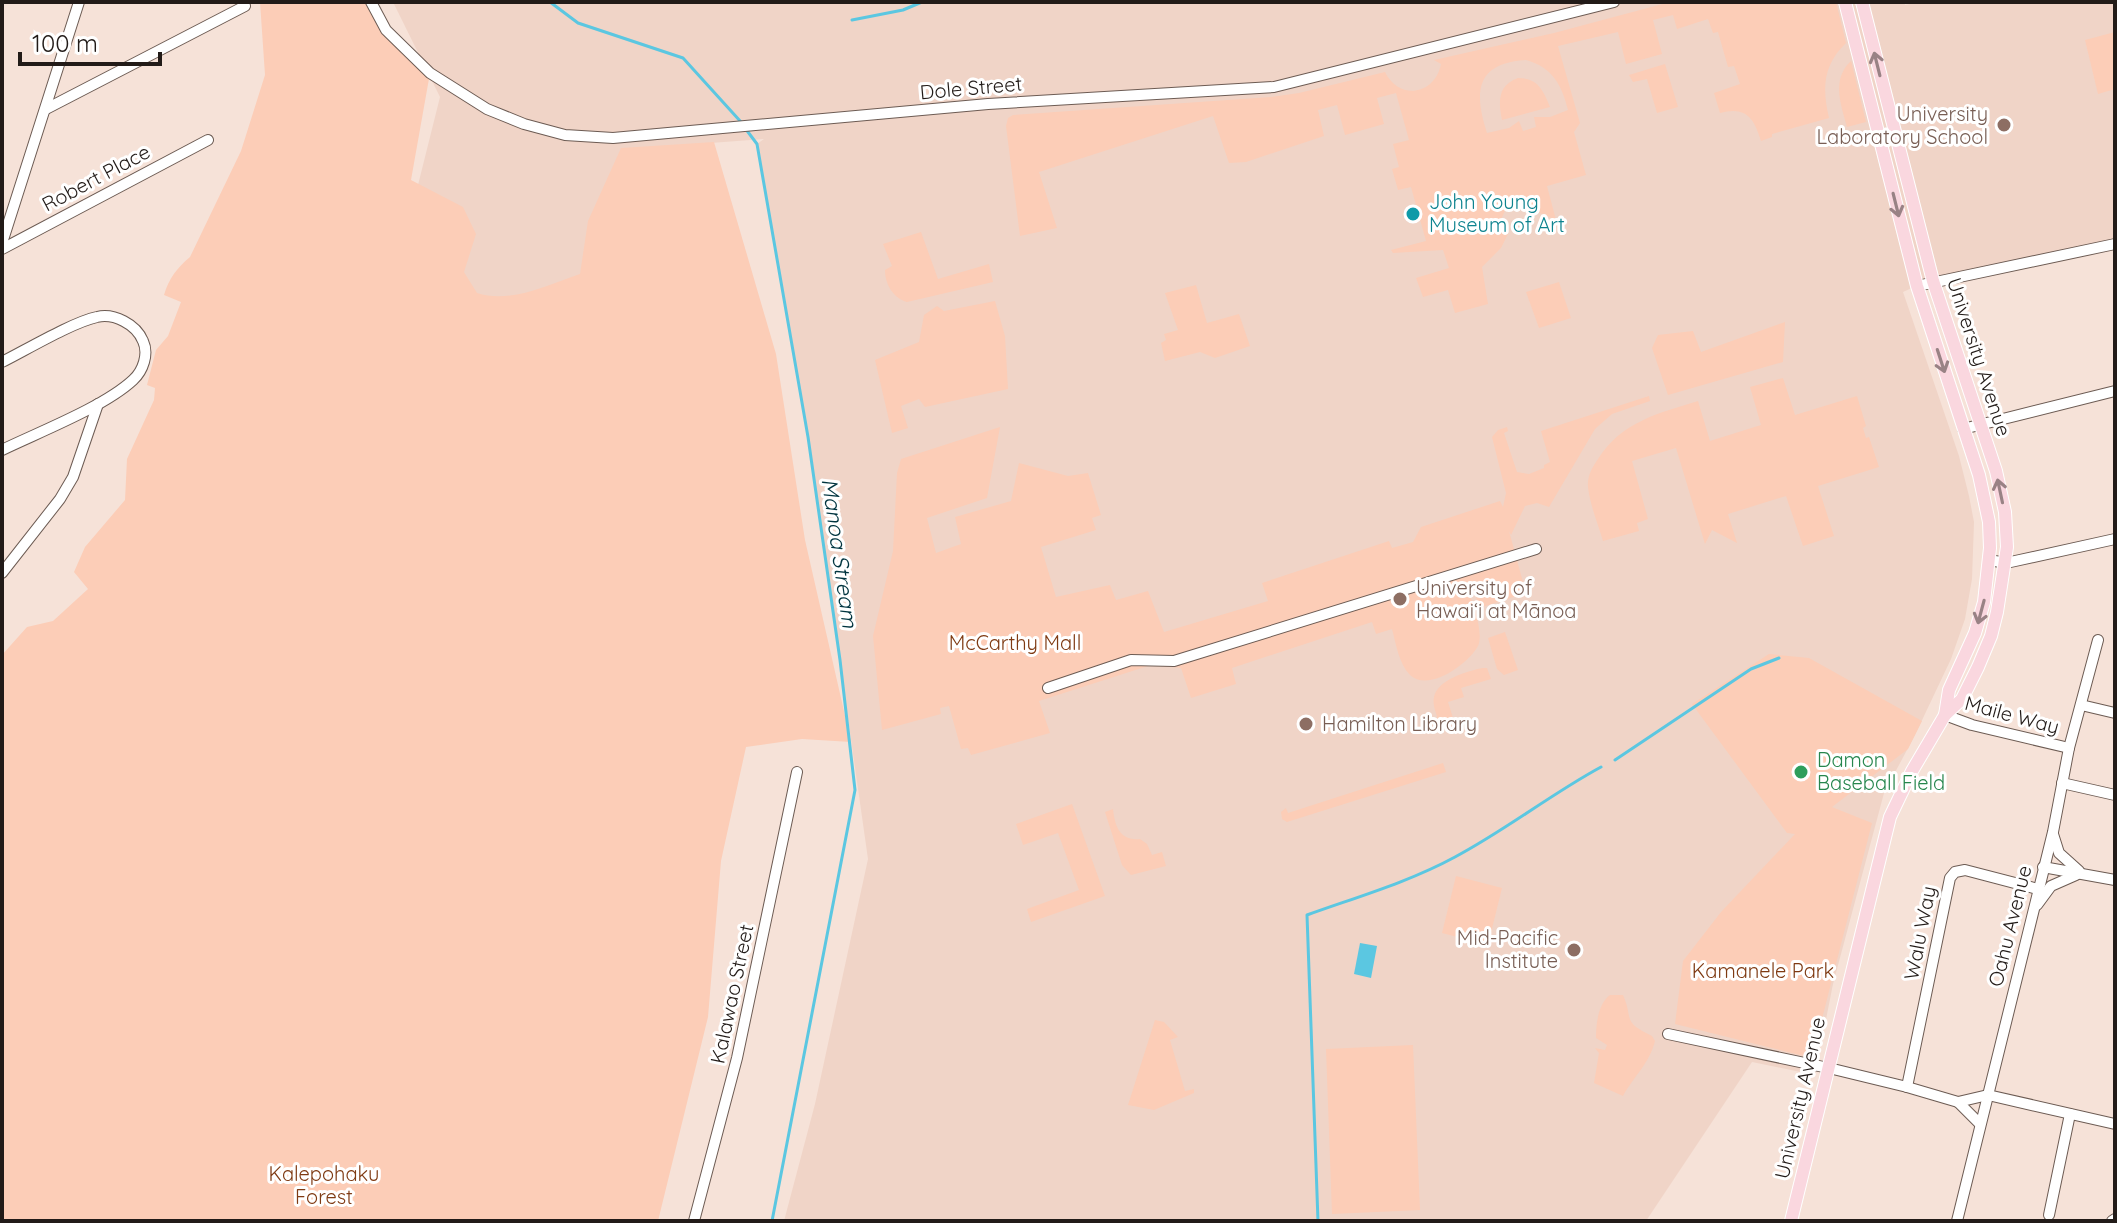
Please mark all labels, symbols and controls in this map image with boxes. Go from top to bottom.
scale bar [20,16,160,66]
text: 100 m [32,28,98,58]
one-way arrow [1869,52,1884,77]
street label: Dole Street [919,71,1023,104]
place label: University Laboratory School [1816,101,1988,149]
marker: University Laboratory School [1995,116,2013,134]
street label: Robert Place [37,139,154,217]
place label: John Young Museum of Art [1429,189,1565,237]
one-way arrow [1889,191,1904,217]
marker: John Young Museum of Art [1404,205,1422,223]
street label: University Avenue [1942,274,2017,439]
one-way arrow [1934,348,1949,373]
water label: Manoa Stream [816,476,864,630]
one-way arrow [1992,479,2007,505]
place label: University of Hawaiʻi at Mānoa [1416,575,1576,623]
marker: University of Hawaiʻi at Mānoa [1391,590,1409,608]
one-way arrow [1972,599,1987,625]
park label: McCarthy Mall [949,630,1081,655]
street label: Maile Way [1962,690,2062,739]
place label: Hamilton Library [1322,711,1477,736]
marker: Hamilton Library [1297,715,1315,733]
place label: Damon Baseball Field [1817,747,1945,795]
marker: Damon Baseball Field [1792,763,1810,781]
street label: Oahu Avenue [1982,863,2037,989]
street label: Walu Way [1898,884,1941,982]
street label: Kalawao Street [705,922,759,1066]
place label: Mid-Pacific Institute [1457,925,1558,973]
marker: Mid-Pacific Institute [1565,941,1583,959]
park label: Kamanele Park [1692,958,1834,983]
street label: University Avenue [1769,1015,1830,1181]
park label: Kalepohaku Forest [269,1161,379,1209]

